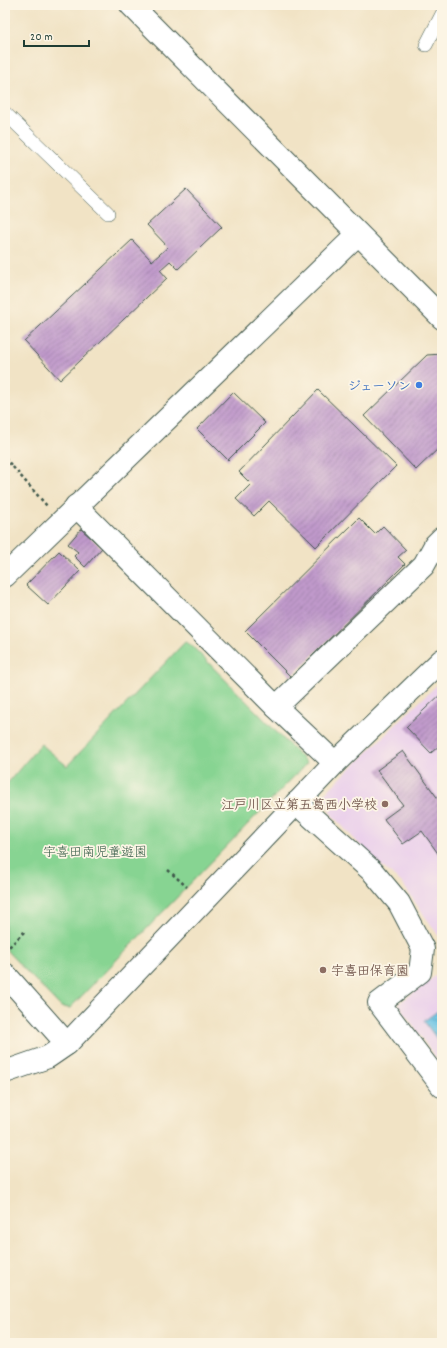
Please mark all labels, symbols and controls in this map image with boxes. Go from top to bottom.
scale bar [24,22,89,48]
text: 20 m [30,29,53,46]
place label: ジェーソン [348,378,411,397]
marker: ジェーソン [414,380,424,390]
place label: 江戸川区立第五葛西小学校 [221,797,377,816]
marker: 江戸川区立第五葛西小学校 [380,799,390,809]
park label: 宇喜田南児童遊園 [43,844,147,863]
place label: 宇喜田保育園 [331,963,409,982]
marker: 宇喜田保育園 [318,965,328,975]

